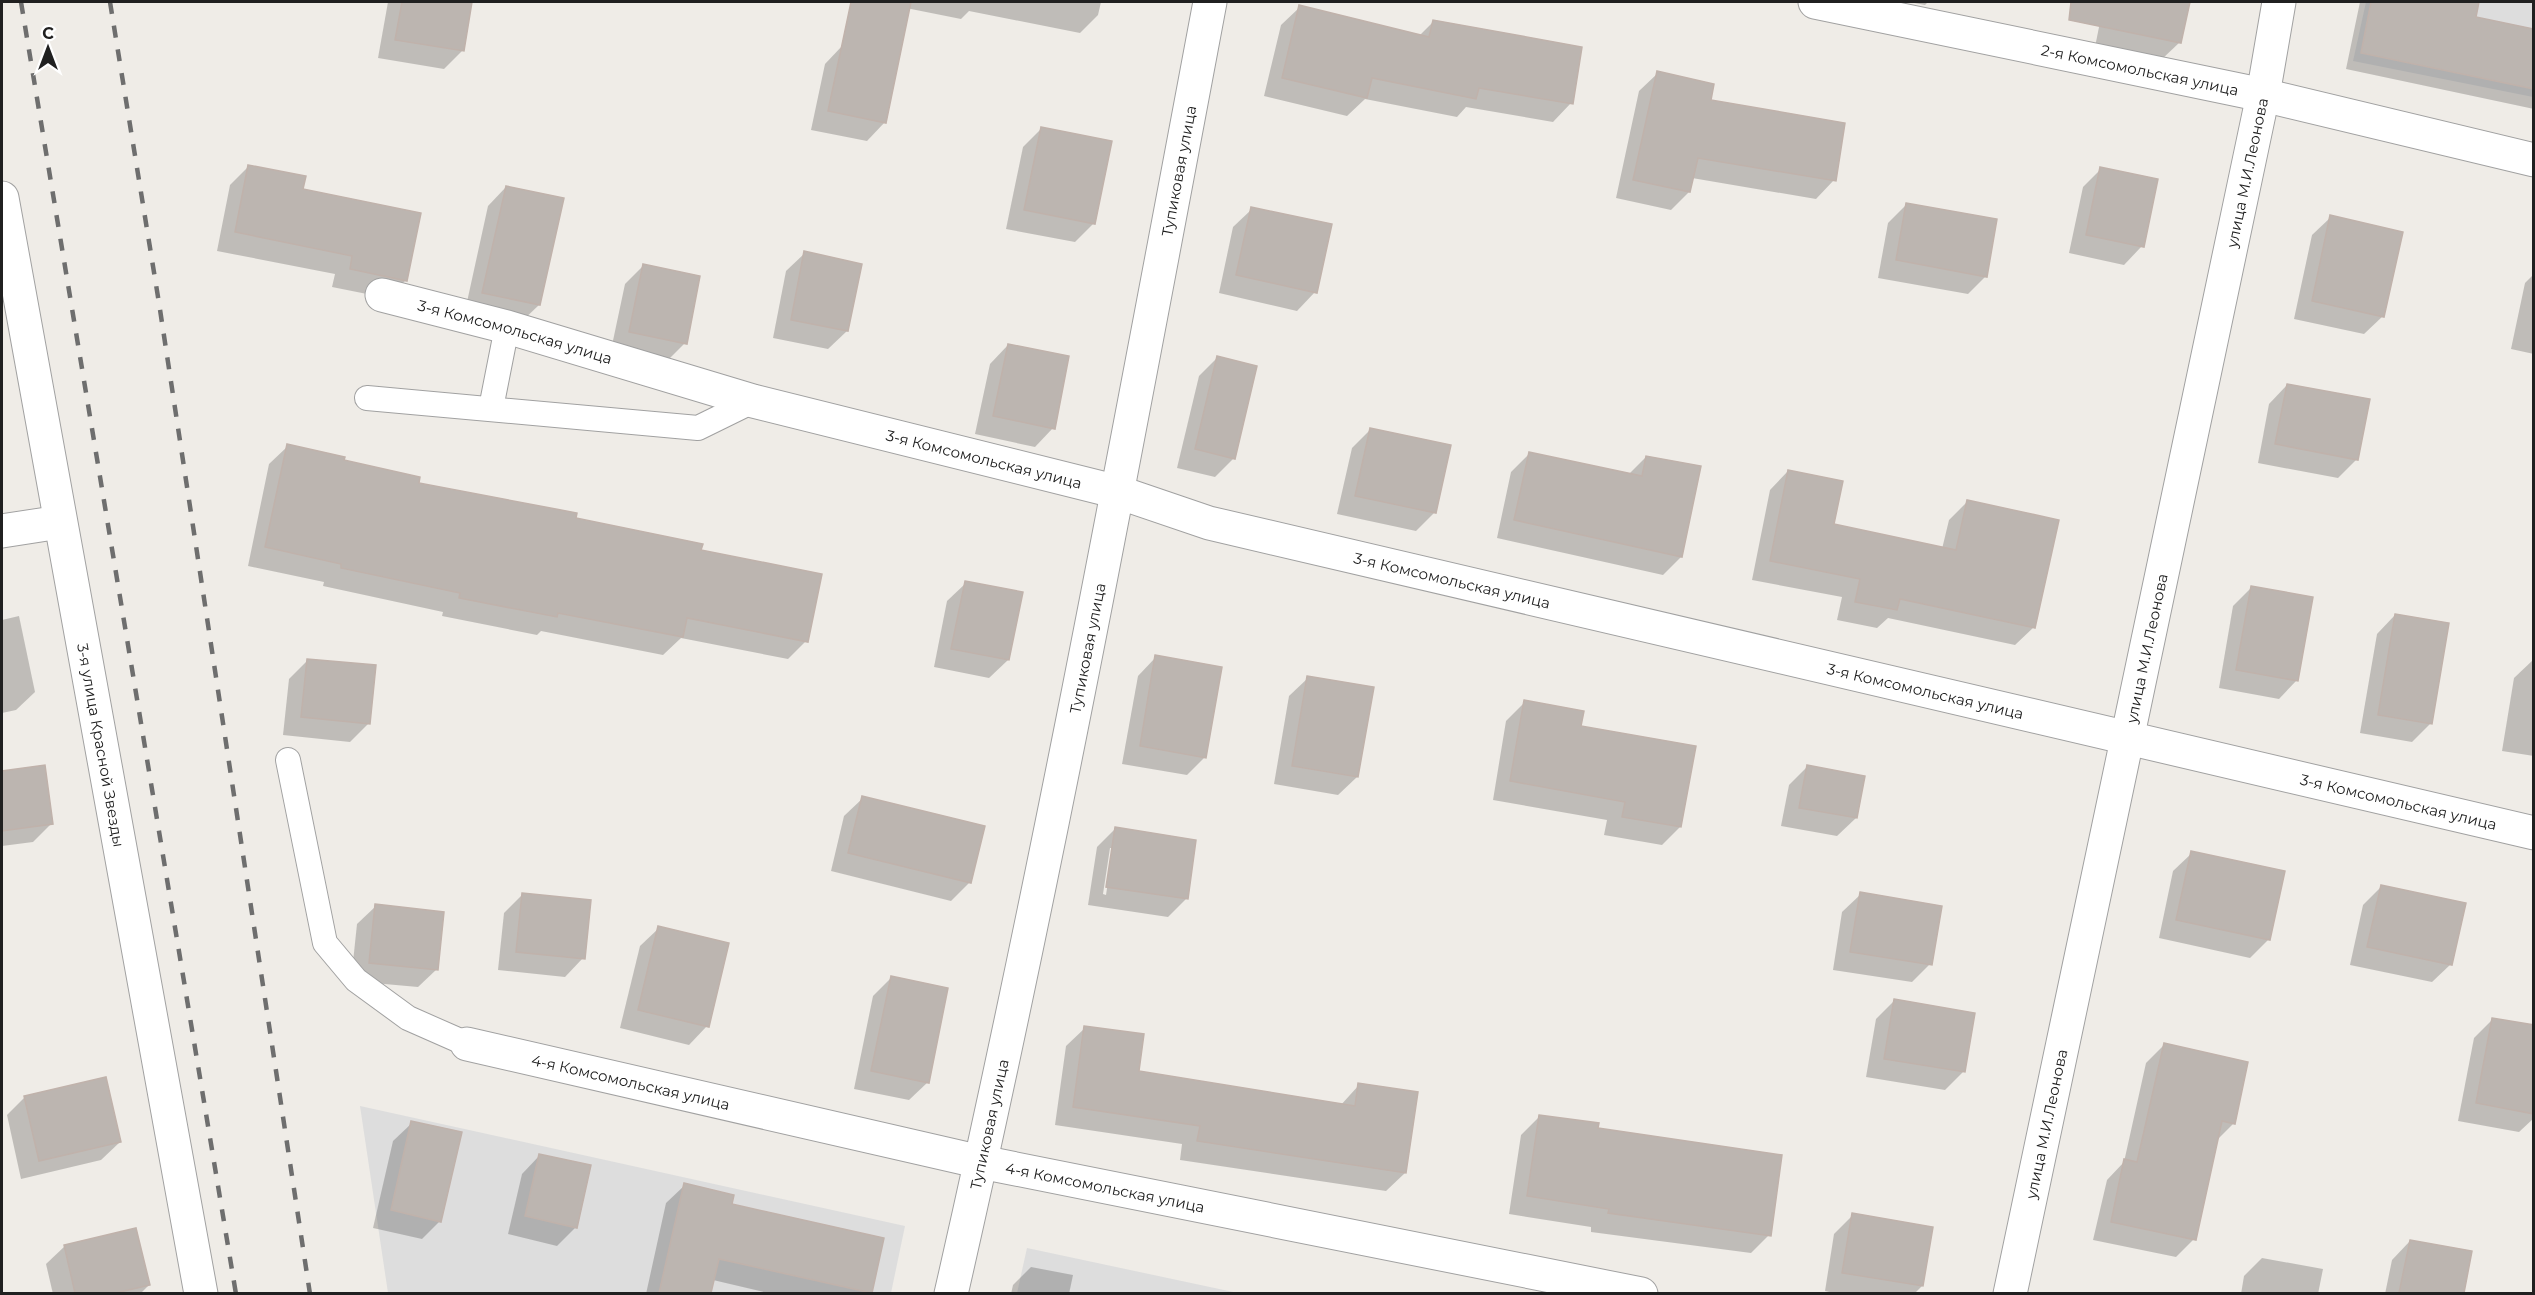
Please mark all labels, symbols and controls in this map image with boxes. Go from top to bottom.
north arrow [18,18,78,78]
text: С [42,24,54,43]
street label: 2-я Комсомольская улица [2040,40,2240,99]
street label: улица М.И.Леонова [2221,96,2272,250]
street label: Тупиковая улица [1157,104,1200,238]
street label: 3-я Комсомольская улица [416,295,615,368]
street label: 3-я Комсомольская улица [884,425,1084,492]
street label: 3-я Комсомольская улица [1352,548,1552,612]
street label: улица М.И.Леонова [2121,572,2171,726]
street label: Тупиковая улица [1065,581,1109,715]
street label: 3-я улица Красной Звезды [74,642,129,848]
street label: 3-я Комсомольская улица [1825,658,2026,723]
street label: 3-я Комсомольская улица [2299,769,2499,834]
street label: улица М.И.Леонова [2021,1047,2071,1201]
street label: 4-я Комсомольская улица [530,1050,732,1114]
street label: Тупиковая улица [965,1057,1012,1191]
street label: 4-я Комсомольская улица [1004,1158,1206,1216]

